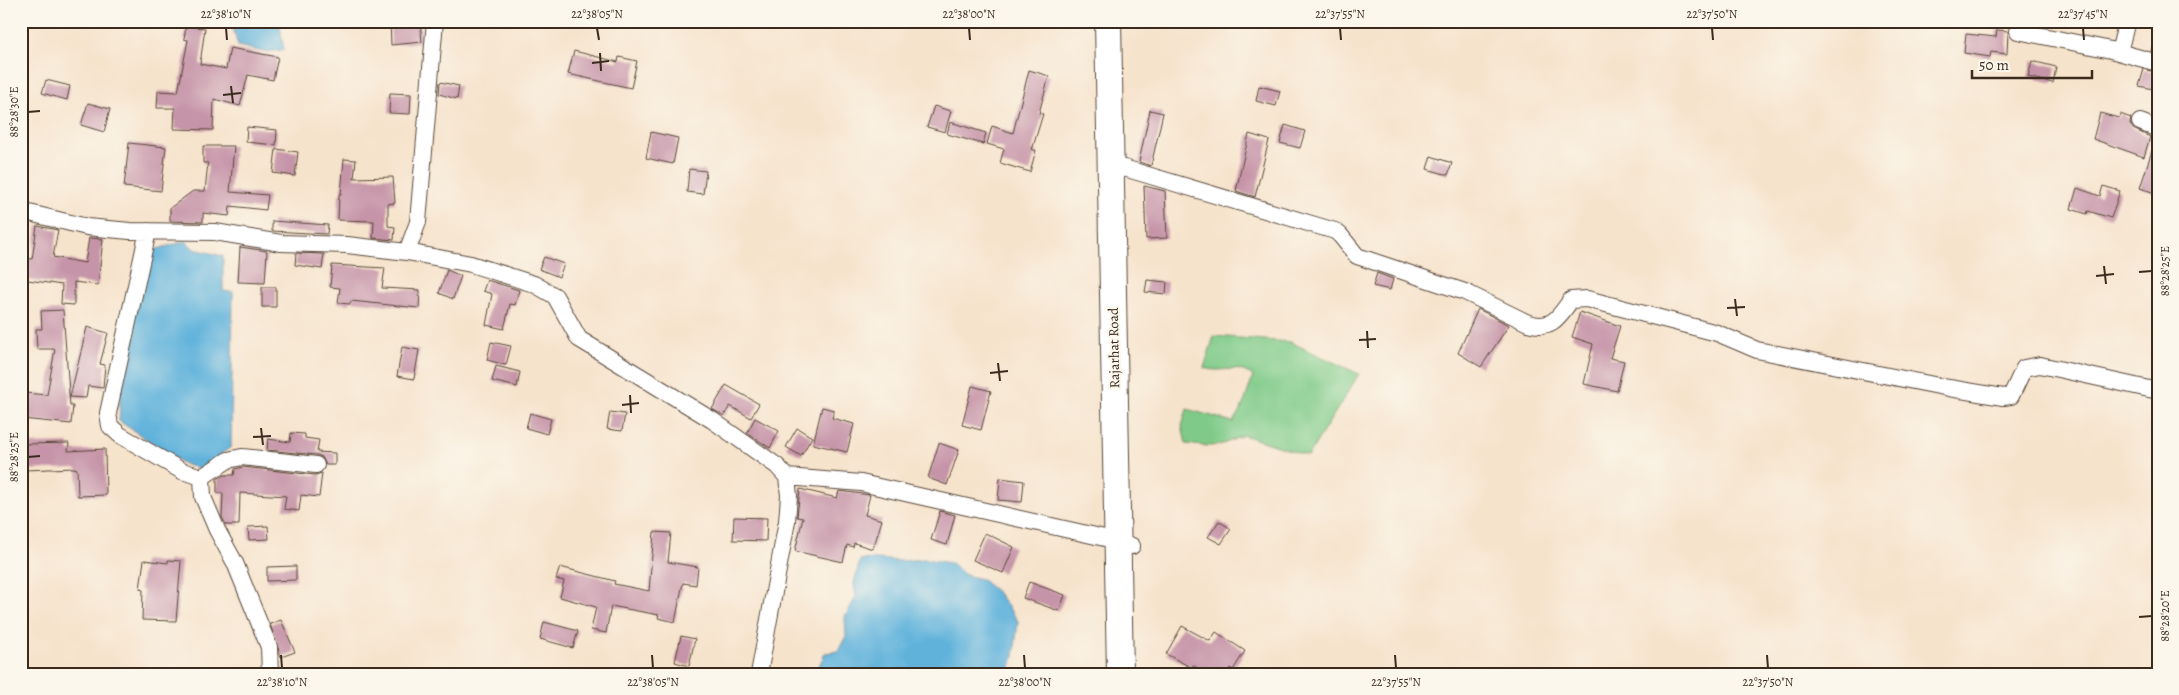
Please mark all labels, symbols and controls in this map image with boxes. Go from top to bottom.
text: 22°38'10"N [201,6,252,22]
text: 22°38'05"N [571,6,623,22]
text: 22°38'00"N [943,6,996,22]
text: 22°37'55"N [1315,6,1365,22]
text: 22°37'50"N [1687,6,1738,22]
text: 22°37'45"N [2058,6,2108,22]
scale bar [1972,48,2092,80]
text: 50 m [1979,55,2009,75]
text: 88°28'30"E [6,87,22,137]
text: 88°28'25"E [2157,246,2173,296]
street label: Rajarhat Road [1104,307,1124,389]
text: 88°28'25"E [6,432,22,482]
text: 88°28'20"E [2157,590,2173,642]
text: 22°38'10"N [257,674,308,690]
text: 22°38'05"N [627,674,679,690]
text: 22°38'00"N [999,674,1052,690]
text: 22°37'55"N [1371,674,1421,690]
text: 22°37'50"N [1743,674,1794,690]

